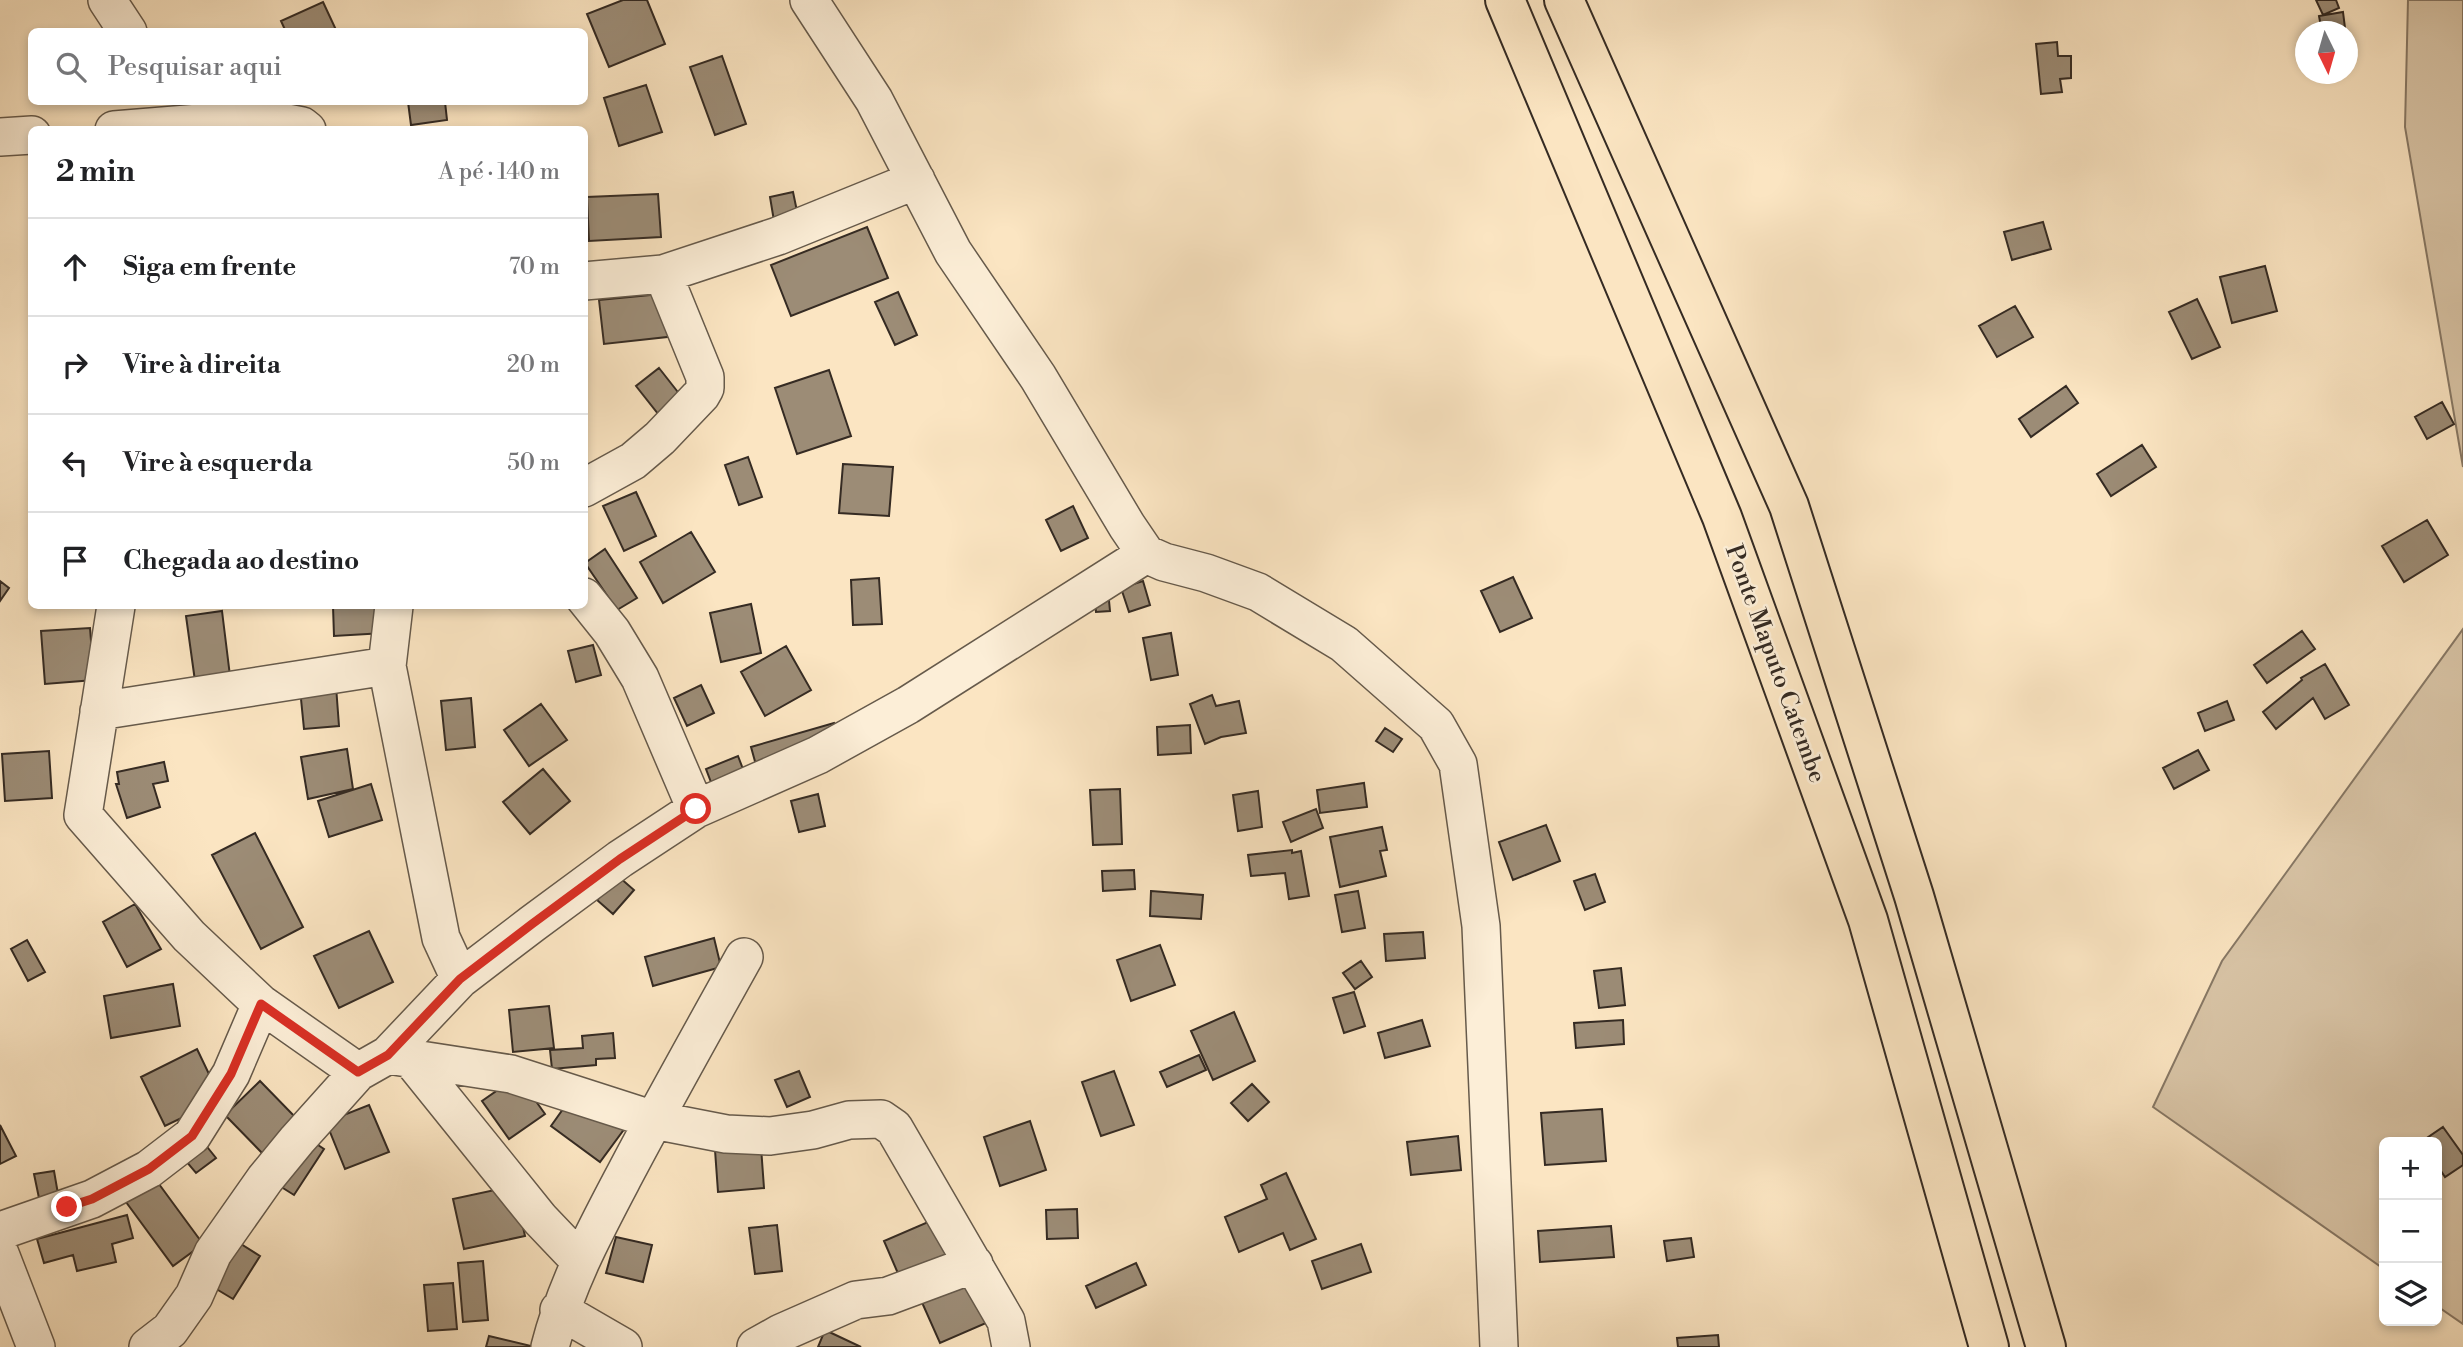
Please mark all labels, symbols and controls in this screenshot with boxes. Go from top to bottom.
north arrow [2295,21,2358,84]
search box [28,28,588,105]
icon: search [52,48,90,86]
text: Pesquisar aqui [108,51,282,83]
text: 2 min [56,153,135,191]
text: A pé · 140 m [438,158,560,186]
icon: ahead [56,248,94,286]
text: Siga em frente [123,251,296,283]
text: 70 m [509,253,560,281]
icon: right [56,346,94,384]
text: Vire à direita [123,349,281,381]
text: 20 m [507,351,560,379]
icon: left [56,444,94,482]
text: Vire à esquerda [123,447,313,479]
text: 50 m [507,449,560,477]
street label: Ponte Maputo Catembe [1718,541,1832,787]
icon: arrive [56,542,94,580]
text: Chegada ao destino [123,545,359,577]
route start [680,793,711,824]
map controls [2379,1137,2442,1326]
button: + [2379,1137,2442,1200]
route end [51,1191,82,1222]
button: − [2379,1200,2442,1263]
button: layers [2379,1263,2442,1326]

